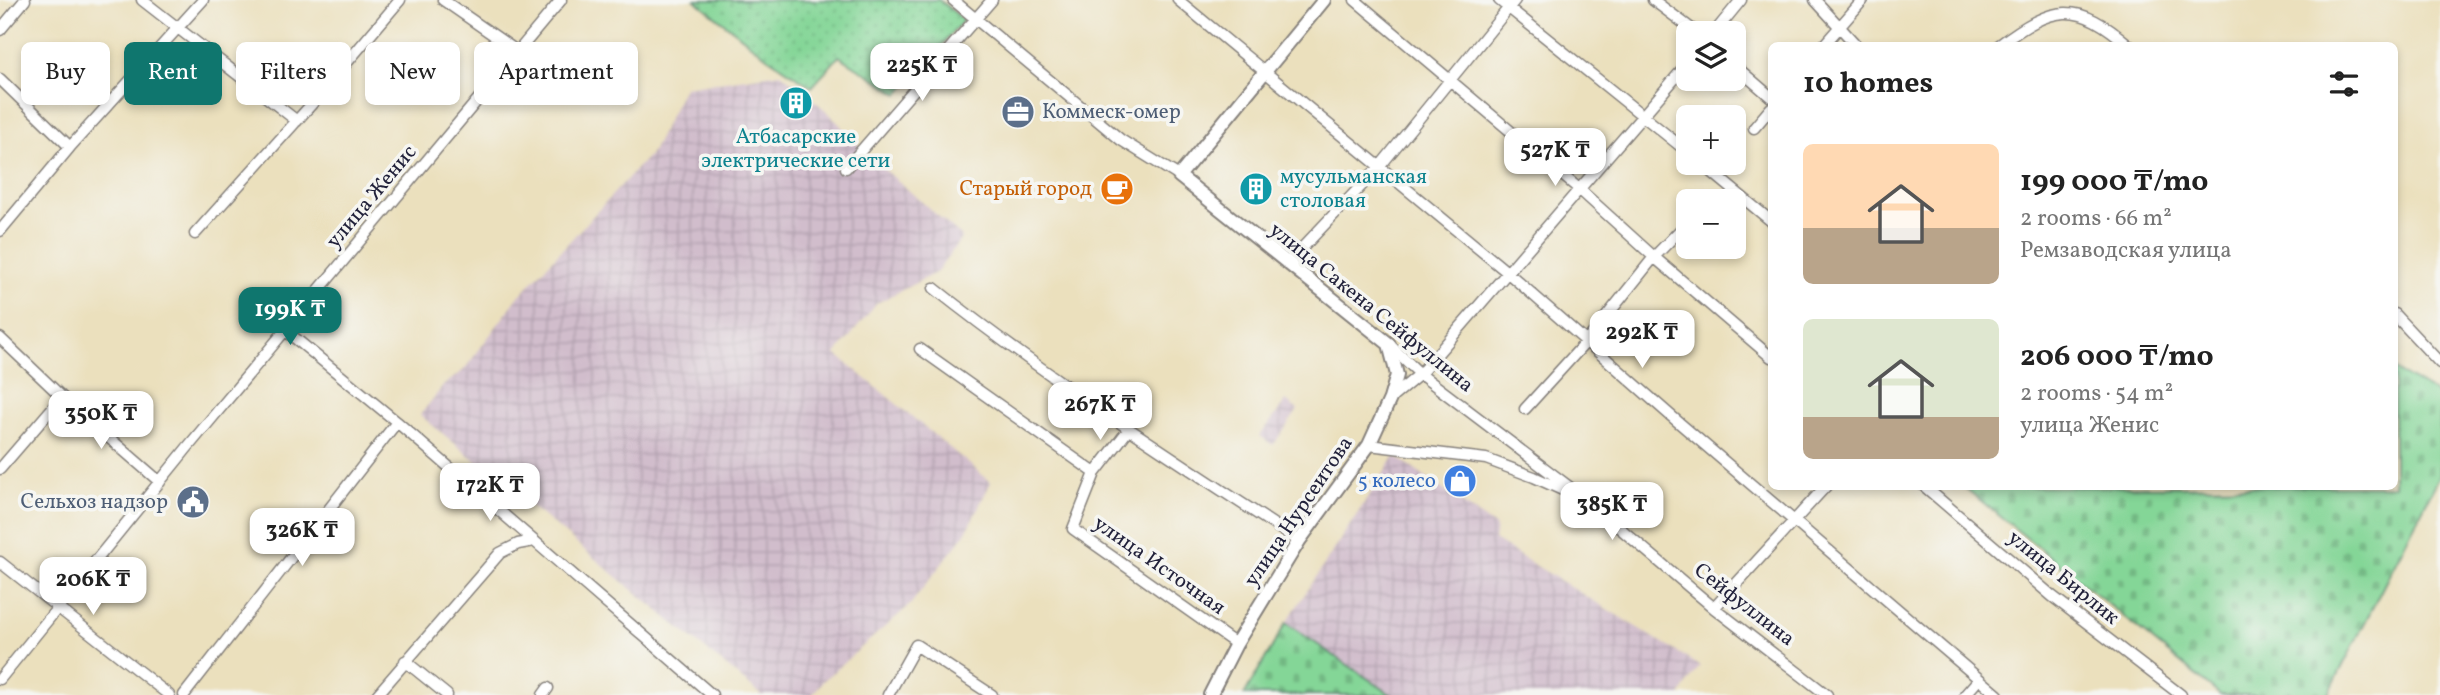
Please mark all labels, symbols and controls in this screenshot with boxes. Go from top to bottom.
map controls [1676,21,1746,259]
button: layers [1676,21,1746,91]
chip: Buy [21,42,110,105]
chip: Rent [124,42,222,105]
chip: Filters [236,42,351,105]
chip: New [365,42,460,105]
chip: Apartment [474,42,638,105]
pin: 225K ₸ [865,43,979,103]
text: 225K ₸ [886,50,958,82]
text: 10 homes [1803,63,1933,105]
icon: filters [2325,65,2363,103]
building icon: Атбасарские электрические сети [777,84,815,122]
office icon: Коммеск-омер [999,93,1037,131]
place label: Коммеск-омер [1042,98,1181,127]
button: + [1676,105,1746,175]
place label: Атбасарские электрические сети [702,123,891,176]
pin: 527K ₸ [1498,128,1612,188]
text: 527K ₸ [1520,135,1590,167]
street label: улица Женис [320,139,424,255]
text: 199 000 ₸/mo [2020,161,2208,203]
place label: мусульманская столовая [1280,163,1427,216]
cafe icon: Старый город [1098,170,1136,208]
building icon: мусульманская столовая [1237,170,1275,208]
icon: home [1859,172,1943,256]
place label: Старый город [960,175,1092,204]
button: − [1676,189,1746,259]
text: 2 rooms · 66 m² [2020,203,2172,235]
street label: улица Сакена Сейфуллина [1262,216,1480,400]
text: Ремзаводская улица [2020,235,2232,267]
pin: 199K ₸ [233,288,347,347]
text: 199K ₸ [254,294,326,326]
pin: 292K ₸ [1585,310,1699,370]
text: 292K ₸ [1606,317,1678,349]
text: 206 000 ₸/mo [2020,336,2214,378]
icon: home [1859,347,1943,431]
text: 2 rooms · 54 m² [2020,378,2173,410]
pin: 267K ₸ [1043,382,1157,442]
text: 267K ₸ [1064,389,1136,421]
pin: 350K ₸ [44,392,158,451]
text: 350K ₸ [64,398,138,430]
text: улица Женис [2020,410,2159,442]
street label: улица Нурсеитова [1238,431,1360,593]
shop icon: 5 колесо [1441,462,1479,500]
pin: 172K ₸ [433,463,547,523]
place label: 5 колесо [1358,467,1436,496]
text: 172K ₸ [456,470,524,502]
pin: 385K ₸ [1555,482,1669,542]
public building icon: Сельхоз надзор [174,483,212,521]
place label: Сельхоз надзор [20,488,168,517]
text: 385K ₸ [1576,489,1648,521]
pin: 326K ₸ [245,508,359,568]
street label: улица Источная [1087,510,1231,622]
text: 326K ₸ [266,515,338,547]
street label: улица Бирлик [2001,524,2125,632]
street label: Сейфуллина [1688,556,1800,654]
pin: 206K ₸ [36,558,150,617]
text: 206K ₸ [55,564,131,596]

